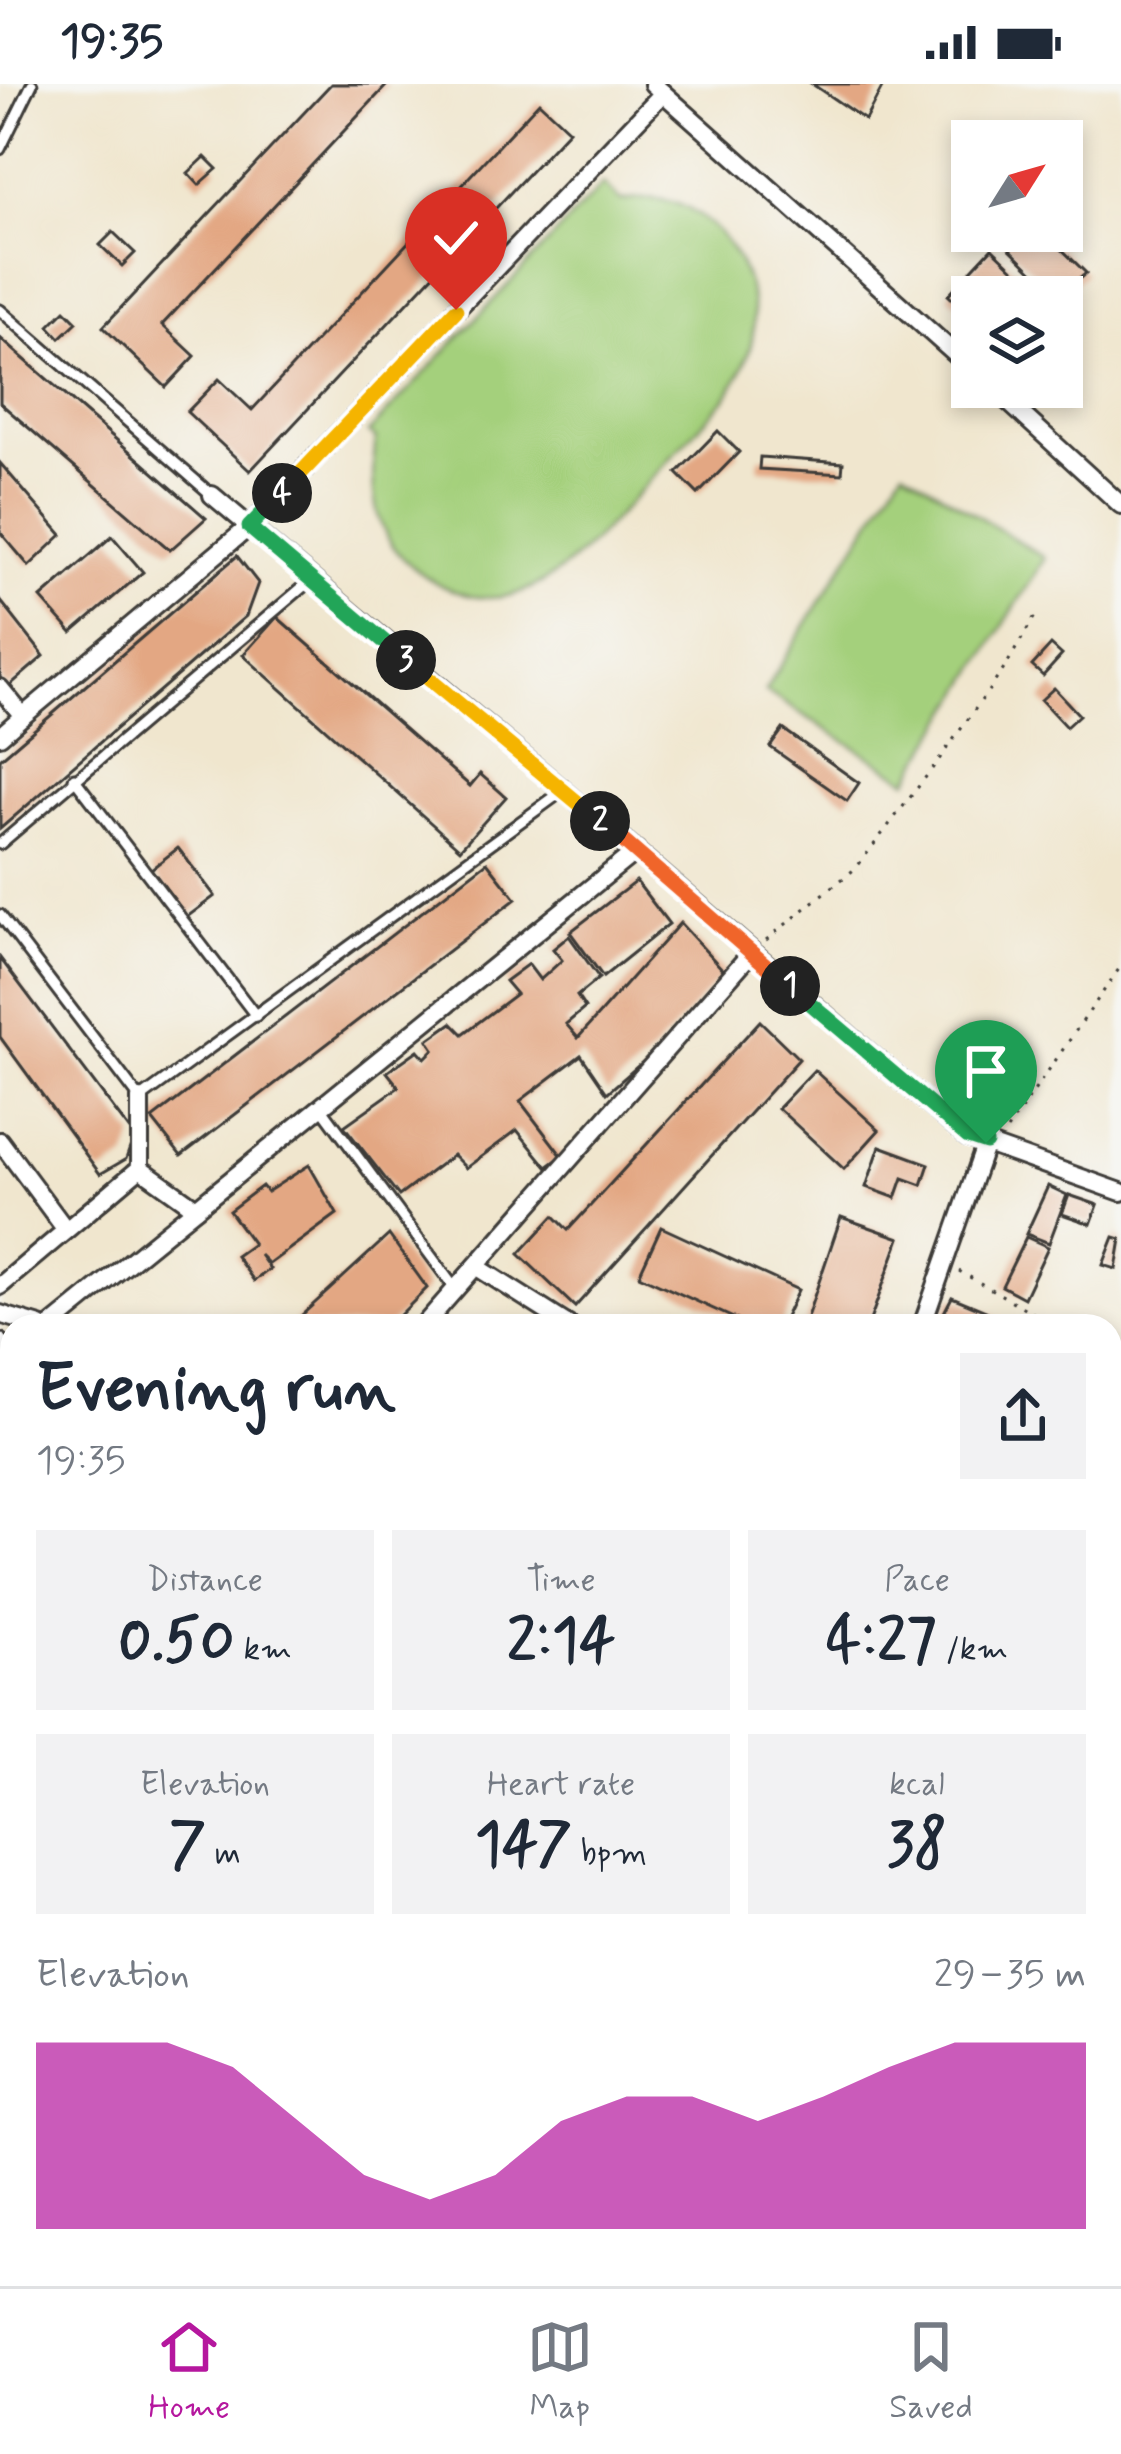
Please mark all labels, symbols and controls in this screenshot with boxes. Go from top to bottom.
text: 19:35 [60,13,163,72]
north arrow [951,120,1083,252]
map controls [951,120,1083,408]
pin [405,187,507,310]
icon: check [423,205,489,271]
button: layers [951,276,1083,408]
pin: 4 [252,463,312,523]
text: 4 [272,471,292,515]
pin: 3 [376,630,436,690]
text: 3 [399,638,413,682]
pin: 2 [570,791,630,851]
text: 2 [592,799,608,843]
pin: 1 [760,956,820,1016]
text: 1 [783,964,797,1008]
pin [935,1020,1037,1143]
icon: arrive [953,1038,1019,1104]
text: Evening run [36,1348,396,1434]
button: share [960,1353,1086,1479]
text: 19:35 [36,1436,126,1487]
text: Distance [147,1559,263,1603]
text: Time [526,1559,596,1603]
text: Pace [884,1559,950,1603]
text: 0.50 [118,1603,235,1682]
text: 2:14 [507,1603,615,1682]
text: 4:27 [826,1603,937,1682]
text: km [235,1628,292,1672]
text: /km [937,1628,1008,1672]
text: Elevation [140,1763,270,1807]
text: Heart rate [487,1763,635,1807]
text: kcal [889,1763,945,1807]
text: 7 [169,1807,206,1886]
text: 147 [475,1807,572,1886]
text: 38 [887,1807,947,1886]
text: m [206,1832,241,1876]
text: bpm [572,1832,647,1876]
text: Elevation [36,1950,190,2001]
text: 29–35 m [934,1950,1086,2001]
tab: Home [148,2314,230,2430]
tab: Map [527,2314,593,2430]
tab: Saved [889,2314,973,2430]

